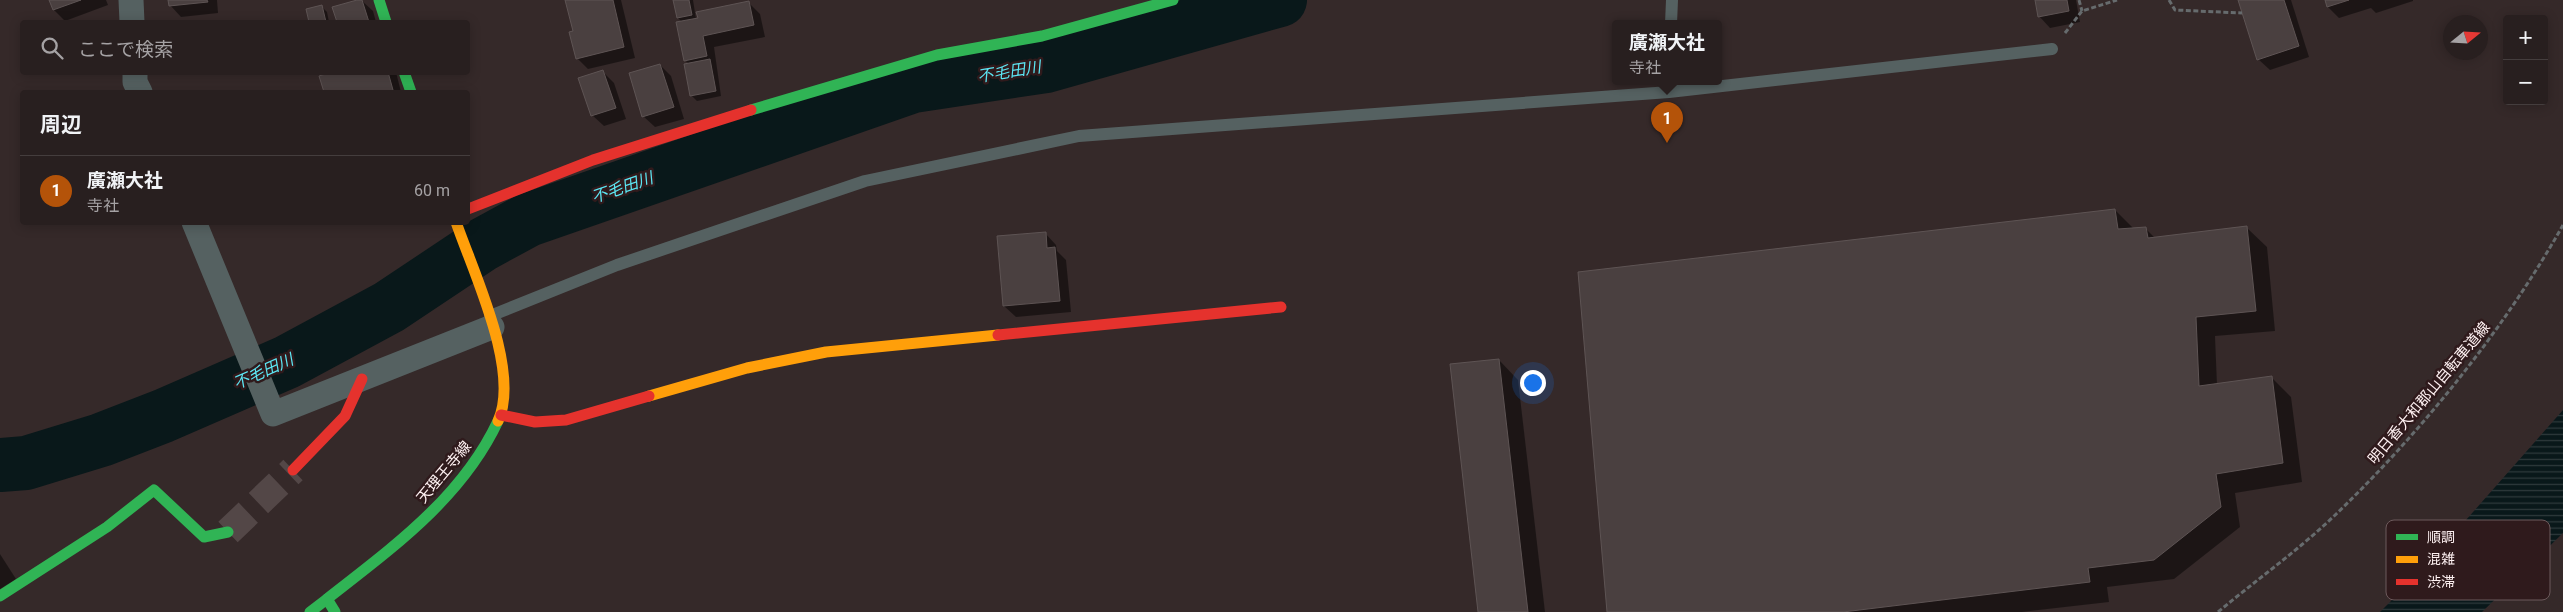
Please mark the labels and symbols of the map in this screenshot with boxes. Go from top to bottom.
north arrow [2443,15,2488,60]
water label: 不毛田川 [976,57,1044,86]
pin: 1 [1651,102,1683,143]
water label: 不毛田川 [589,167,657,207]
street label: 明日香大和郡山自転車道線 [2364,318,2494,468]
water label: 不毛田川 [230,349,298,393]
your location [1520,370,1546,396]
street label: 天理王寺線 [413,437,475,507]
legend [2386,520,2550,600]
text: 順調 [2427,529,2455,545]
text: 混雑 [2427,551,2455,567]
text: 渋滞 [2427,574,2455,590]

